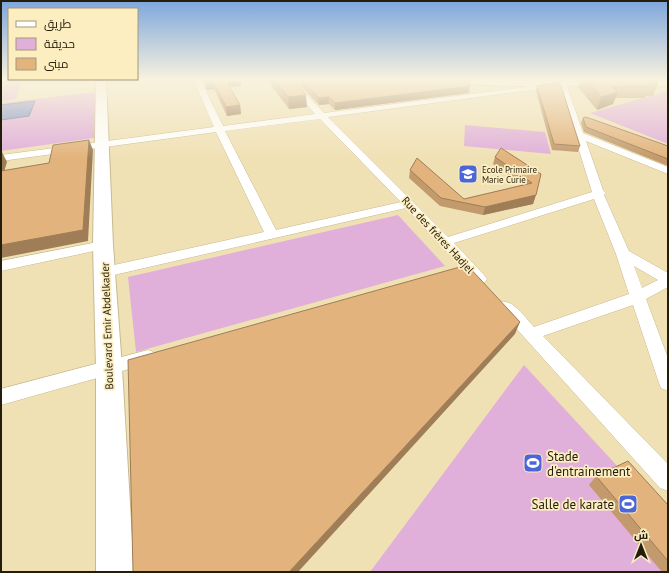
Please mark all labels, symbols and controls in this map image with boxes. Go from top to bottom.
legend [8,8,138,80]
text: طريق [44,16,72,31]
text: حديقة [44,36,75,51]
text: مبنى [44,56,69,71]
school or university icon: Ecole Primaire Marie Curie [457,163,479,185]
place label: Ecole Primaire Marie Curie [482,164,538,185]
street label: Rue des frères Hadjel [399,194,478,277]
street label: Boulevard Emir Abdelkader [98,262,116,390]
place label: Stade d'entrainement [547,448,631,480]
sports icon: Stade d'entrainement [522,452,544,474]
sports icon: Salle de karate [617,493,639,515]
place label: Salle de karate [532,496,614,513]
north arrow [621,525,661,565]
text: ش [634,528,648,542]

